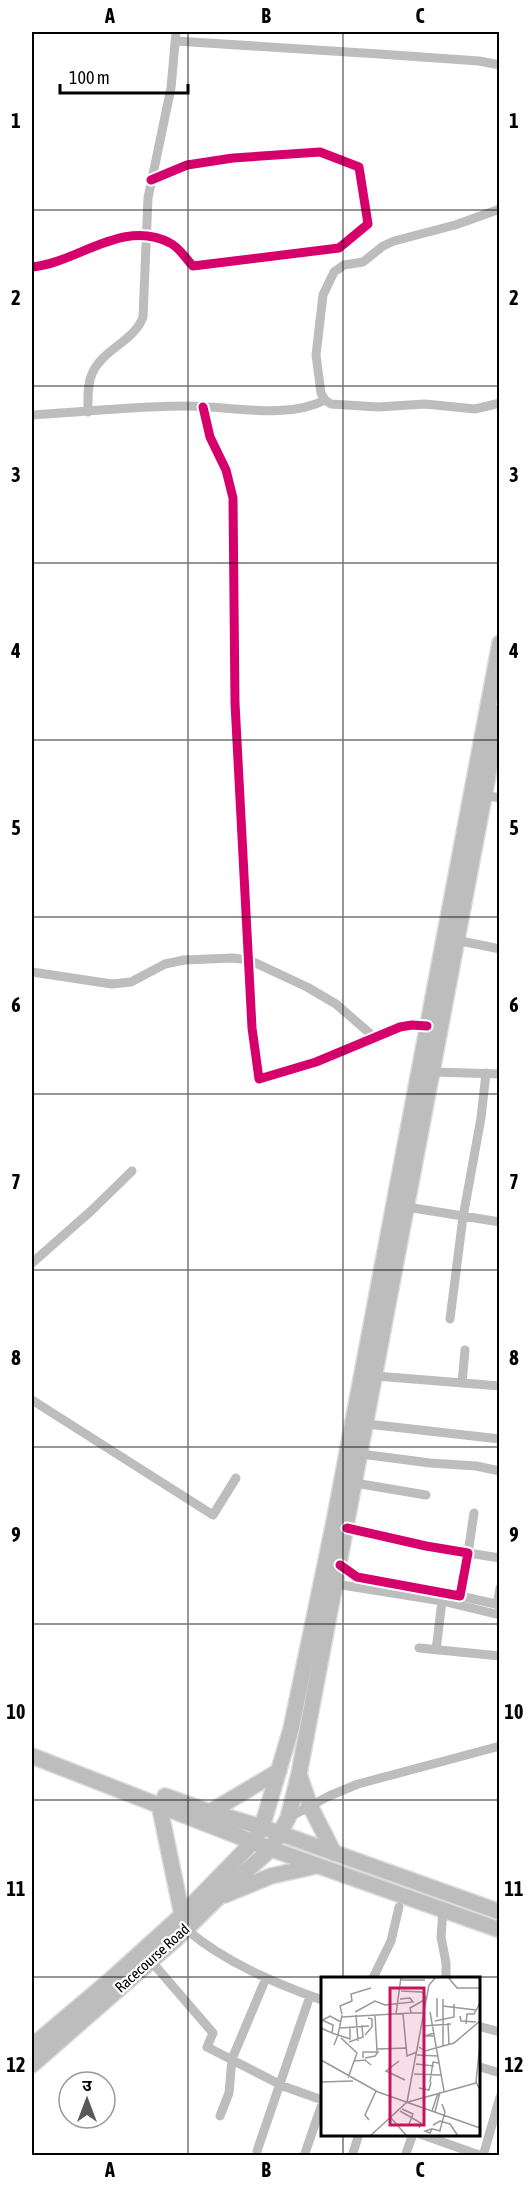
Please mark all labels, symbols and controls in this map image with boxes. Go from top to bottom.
text: A [104,4,115,27]
text: B [261,4,271,27]
text: C [416,4,425,27]
scale bar [60,57,188,95]
text: 100 m [69,67,110,88]
text: 1 [11,109,21,132]
text: 1 [509,109,519,132]
text: 2 [11,286,21,309]
text: 2 [509,286,519,309]
text: 3 [11,463,21,486]
text: 3 [509,463,519,486]
text: 4 [10,639,21,662]
text: 4 [508,639,519,662]
text: 5 [11,816,21,839]
text: 5 [509,816,519,839]
text: 6 [11,993,21,1016]
text: 6 [509,993,519,1016]
text: 7 [11,1170,21,1193]
text: 7 [509,1170,519,1193]
text: 8 [11,1346,21,1369]
text: 8 [509,1346,519,1369]
text: 9 [11,1523,21,1546]
text: 9 [509,1523,519,1546]
text: 10 [7,1700,25,1723]
text: 10 [505,1700,523,1723]
text: 11 [7,1877,25,1900]
text: 11 [505,1877,523,1900]
street label: Racecourse Road [111,1920,193,1996]
inset map [321,1977,480,2136]
text: 12 [7,2053,25,2076]
text: 12 [505,2053,523,2076]
north arrow [57,2070,117,2130]
text: उ [82,2076,92,2094]
text: A [104,2158,115,2181]
text: B [261,2158,271,2181]
text: C [416,2158,425,2181]

